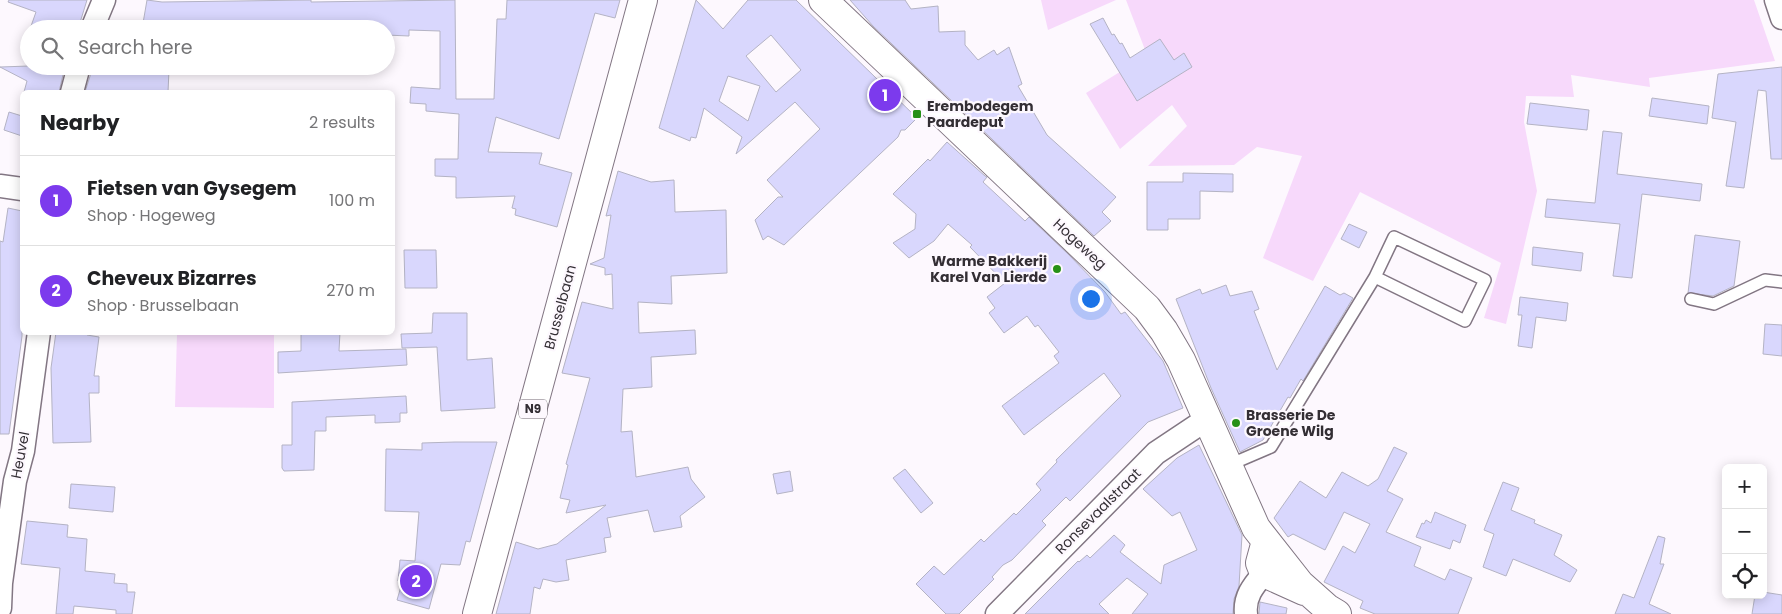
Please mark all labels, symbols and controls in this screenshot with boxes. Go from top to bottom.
search box [20,20,395,75]
icon: search [38,34,66,62]
text: Search here [78,34,192,61]
pin: 1 [869,76,901,114]
place label: Erembodegem Paardeput [927,96,1034,132]
text: Nearby [40,108,120,137]
marker: Erembodegem Paardeput [911,108,923,120]
text: 2 results [309,111,375,134]
text: Fietsen van Gysegem [87,175,297,202]
text: 1 [53,189,59,212]
text: 100 m [329,189,375,212]
text: Shop · Hogeweg [87,204,216,227]
street label: Hogeweg [1049,214,1111,274]
place label: Warme Bakkerij Karel Van Lierde [930,251,1047,287]
street label: Brusselbaan [539,262,581,352]
marker: Warme Bakkerij Karel Van Lierde [1051,263,1063,275]
text: Cheveux Bizarres [87,265,257,292]
text: 2 [51,279,61,302]
text: 270 m [326,279,375,302]
your location [1078,286,1104,312]
text: Shop · Brusselbaan [87,294,239,317]
road number: N9 [519,399,547,418]
place label: Brasserie De Groene Wilg [1246,405,1336,441]
marker: Brasserie De Groene Wilg [1230,417,1242,429]
street label: Heuvel [6,430,34,480]
street label: Ronsevaalstraat [1051,464,1145,558]
map controls [1722,464,1767,599]
button: + [1722,464,1767,509]
button: − [1722,509,1767,554]
button: locate [1722,554,1767,599]
pin: 2 [400,562,432,600]

